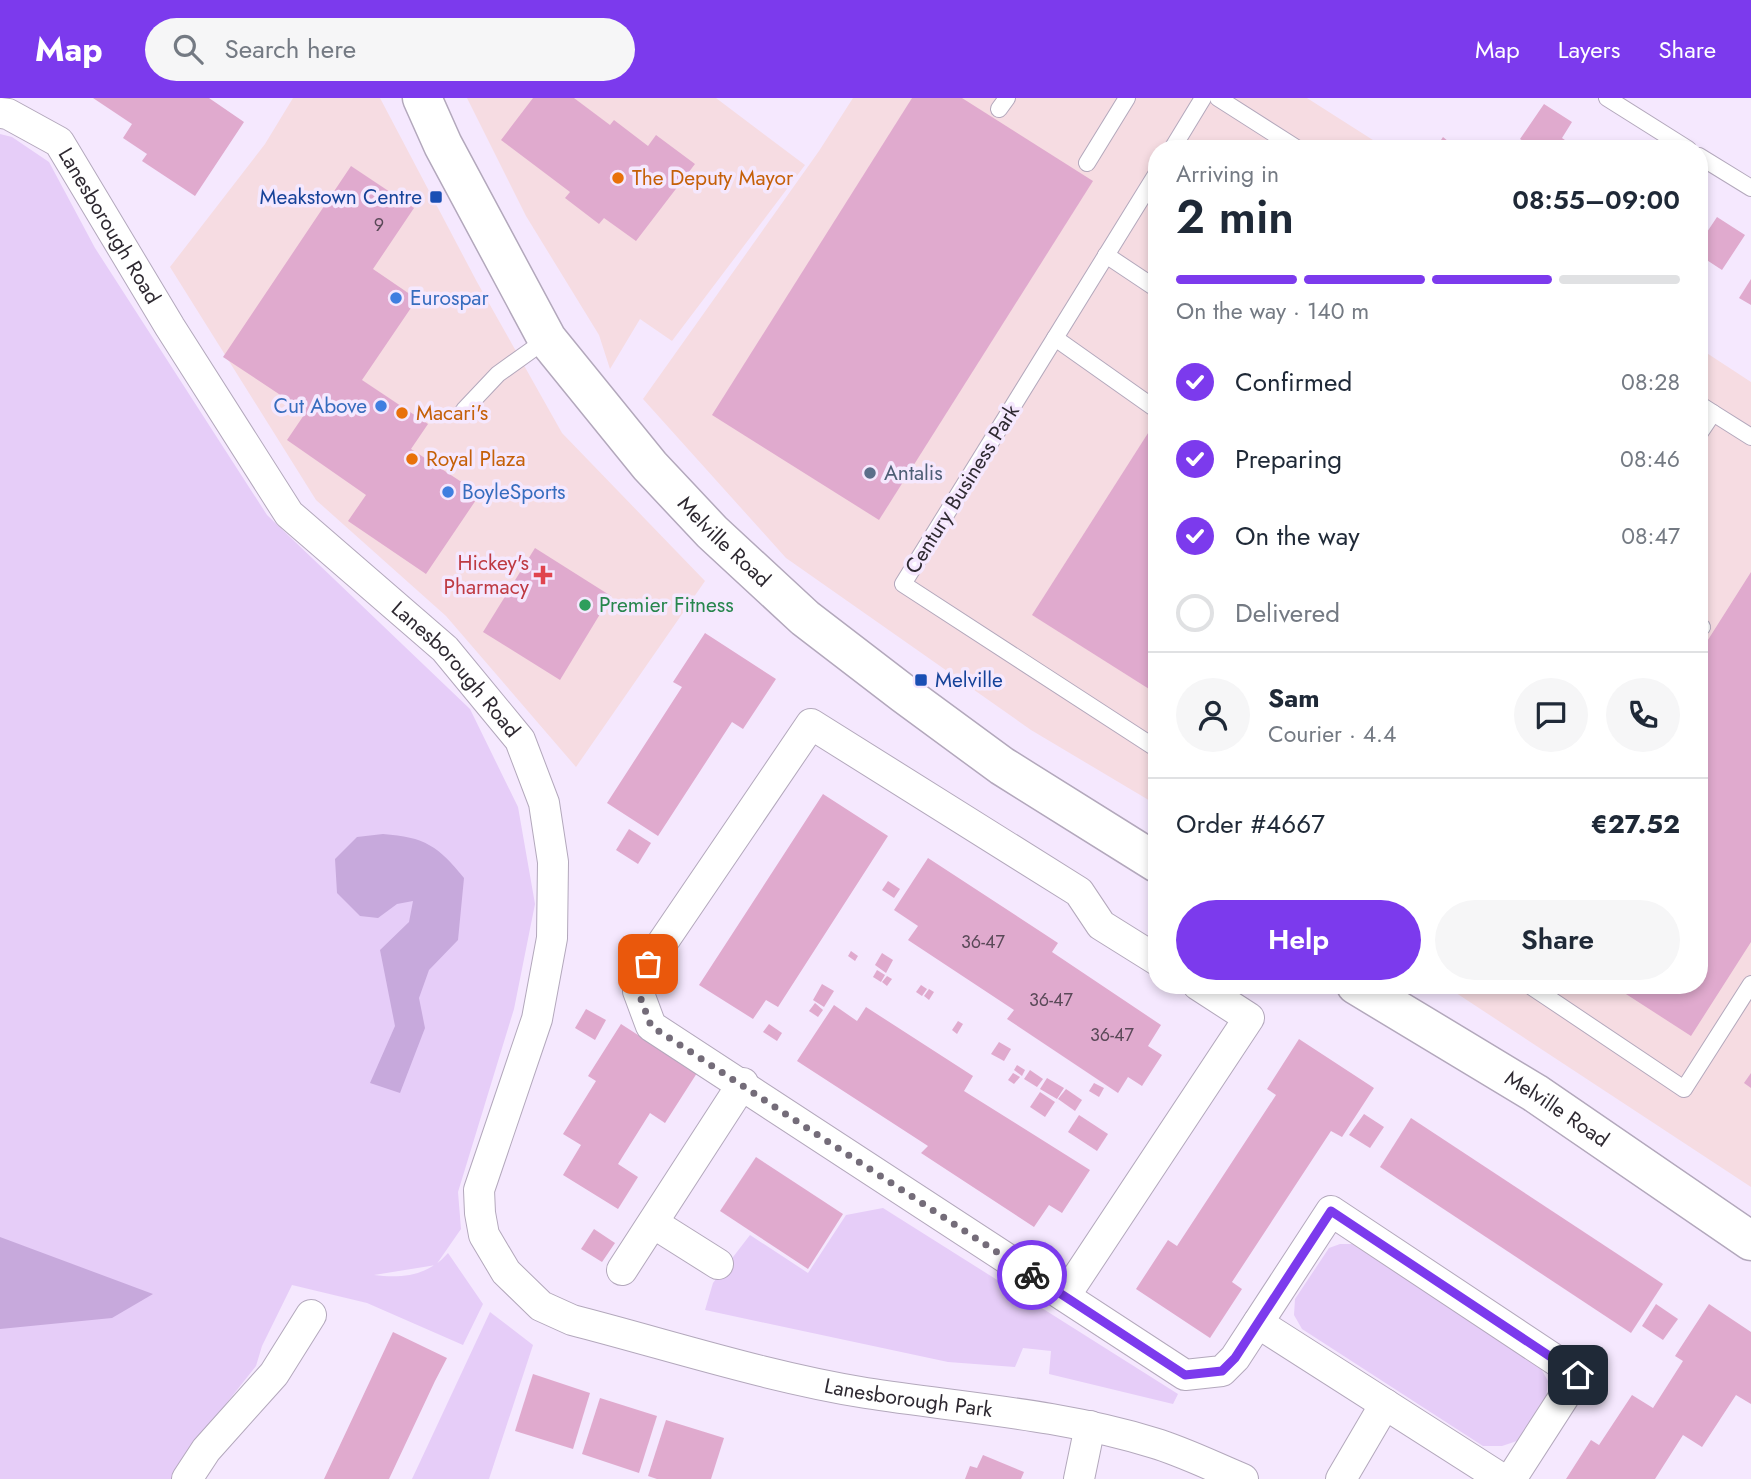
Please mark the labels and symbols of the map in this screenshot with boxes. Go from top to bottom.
street label: Lanesborough Road [51,142,168,310]
place label: The Deputy Mayor [632,163,794,193]
marker: The Deputy Mayor [610,170,626,186]
place label: Meakstown Centre [260,182,422,212]
marker: Meakstown Centre [428,189,444,205]
house number: 9 [374,212,384,238]
place label: Eurospar [410,283,489,313]
marker: Eurospar [388,290,404,306]
place label: Cut Above [274,391,367,421]
marker: Cut Above [373,398,389,414]
place label: Macari's [416,398,488,428]
street label: Century Business Park [898,398,1027,580]
marker: Macari's [394,405,410,421]
place label: Royal Plaza [426,444,526,474]
marker: Royal Plaza [404,451,420,467]
place label: Antalis [884,458,943,488]
marker: Antalis [862,465,878,481]
place label: BoyleSports [462,477,565,507]
marker: BoyleSports [440,484,456,500]
street label: Melville Road [671,489,777,594]
place label: Hickey's Pharmacy [443,548,530,602]
marker: Hickey's Pharmacy [535,567,551,583]
place label: Premier Fitness [599,590,734,620]
street label: Lanesborough Road [385,594,527,744]
marker: Premier Fitness [577,597,593,613]
place label: Melville [935,665,1003,695]
marker: Melville [913,672,929,688]
house number: 36-47 [961,929,1006,955]
pin [618,934,678,994]
house number: 36-47 [1029,987,1074,1013]
house number: 36-47 [1090,1022,1135,1048]
street label: Melville Road [1499,1063,1615,1154]
courier [997,1240,1067,1310]
pin [1548,1345,1608,1405]
street label: Lanesborough Park [822,1371,995,1425]

